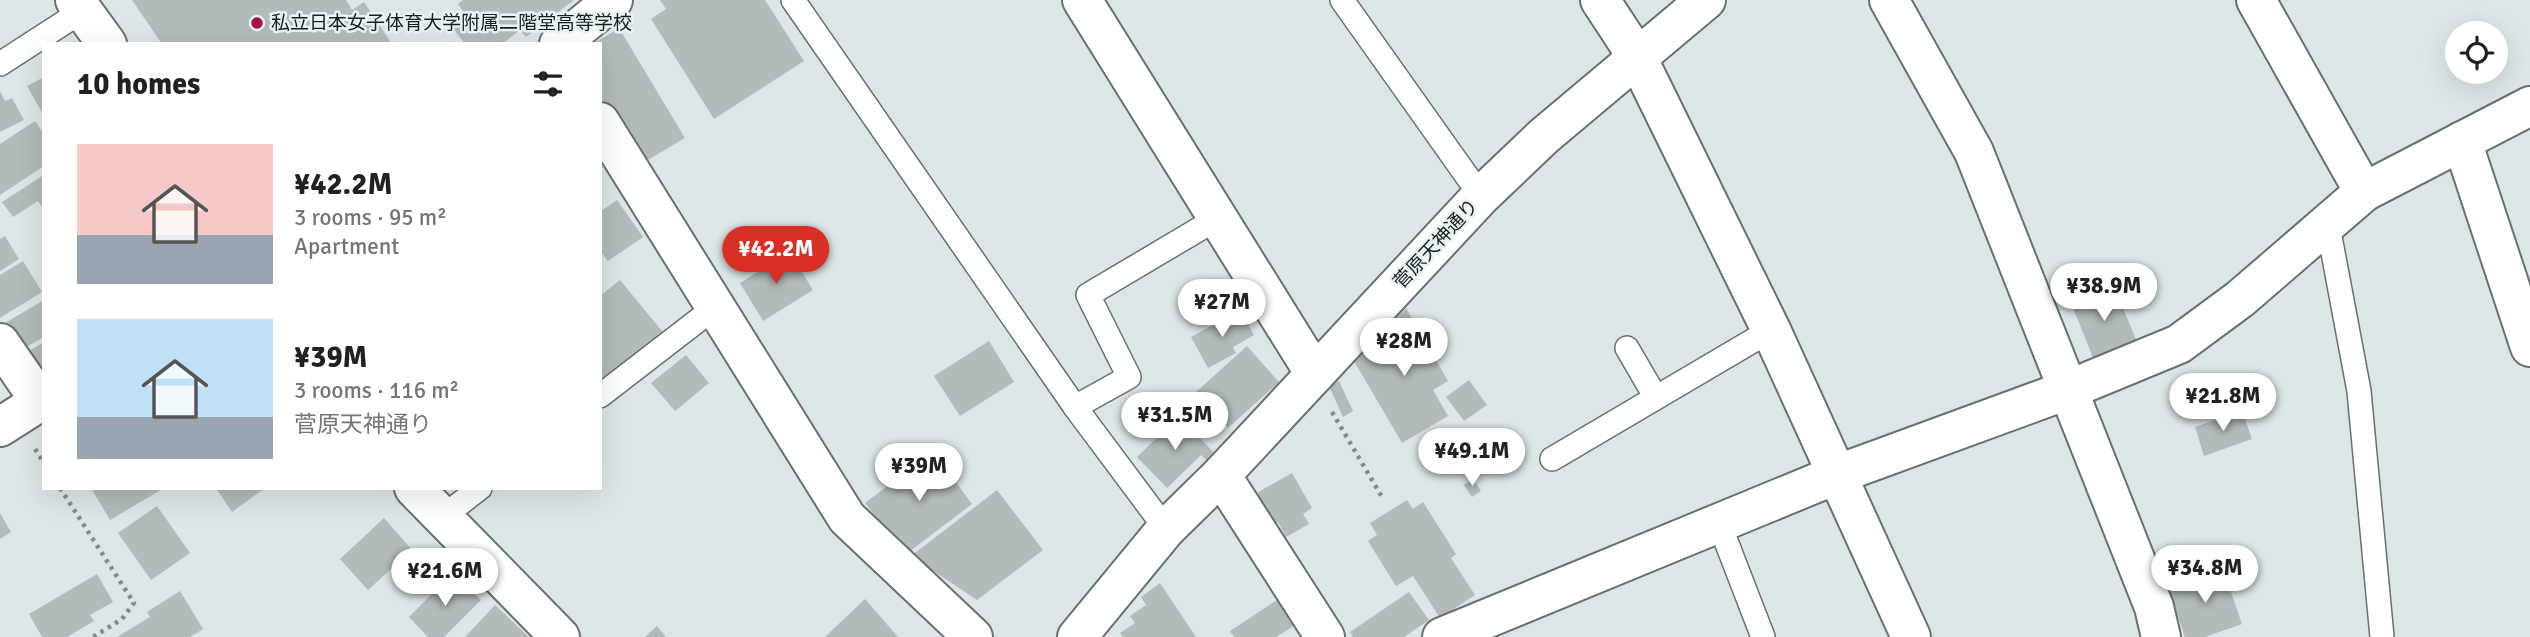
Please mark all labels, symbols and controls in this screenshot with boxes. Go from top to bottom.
place label: 私立日本女子体育大学附属二階堂高等学校 [271,11,632,35]
marker: 私立日本女子体育大学附属二階堂高等学校 [249,15,265,31]
map controls [2445,21,2508,84]
button: locate [2445,21,2508,84]
icon: filters [529,65,567,103]
text: 10 homes [77,66,200,103]
text: ¥42.2M [294,166,392,203]
icon: home [133,172,217,256]
street label: 菅原天神通り [1388,194,1484,294]
text: 3 rooms · 95 m² [294,203,447,232]
pin: ¥42.2M [719,226,833,286]
text: Apartment [294,232,399,261]
text: ¥42.2M [738,234,814,263]
pin: ¥38.9M [2047,264,2161,323]
text: ¥38.9M [2066,271,2142,300]
pin: ¥27M [1181,280,1263,339]
text: ¥27M [1194,287,1250,316]
pin: ¥28M [1363,318,1445,378]
text: ¥28M [1376,326,1432,355]
text: ¥39M [294,339,368,376]
icon: home [133,347,217,431]
pin: ¥21.8M [2166,374,2280,433]
text: 3 rooms · 116 m² [294,376,459,405]
text: ¥21.8M [2185,381,2261,410]
pin: ¥31.5M [1118,392,1232,452]
text: ¥31.5M [1137,400,1213,429]
text: 菅原天神通り [294,410,432,439]
pin: ¥49.1M [1415,428,1529,488]
text: ¥49.1M [1434,436,1510,465]
pin: ¥39M [878,444,960,503]
text: ¥39M [891,451,947,480]
pin: ¥34.8M [2148,546,2262,605]
pin: ¥21.6M [388,548,502,608]
text: ¥34.8M [2167,553,2243,582]
text: ¥21.6M [407,556,483,585]

